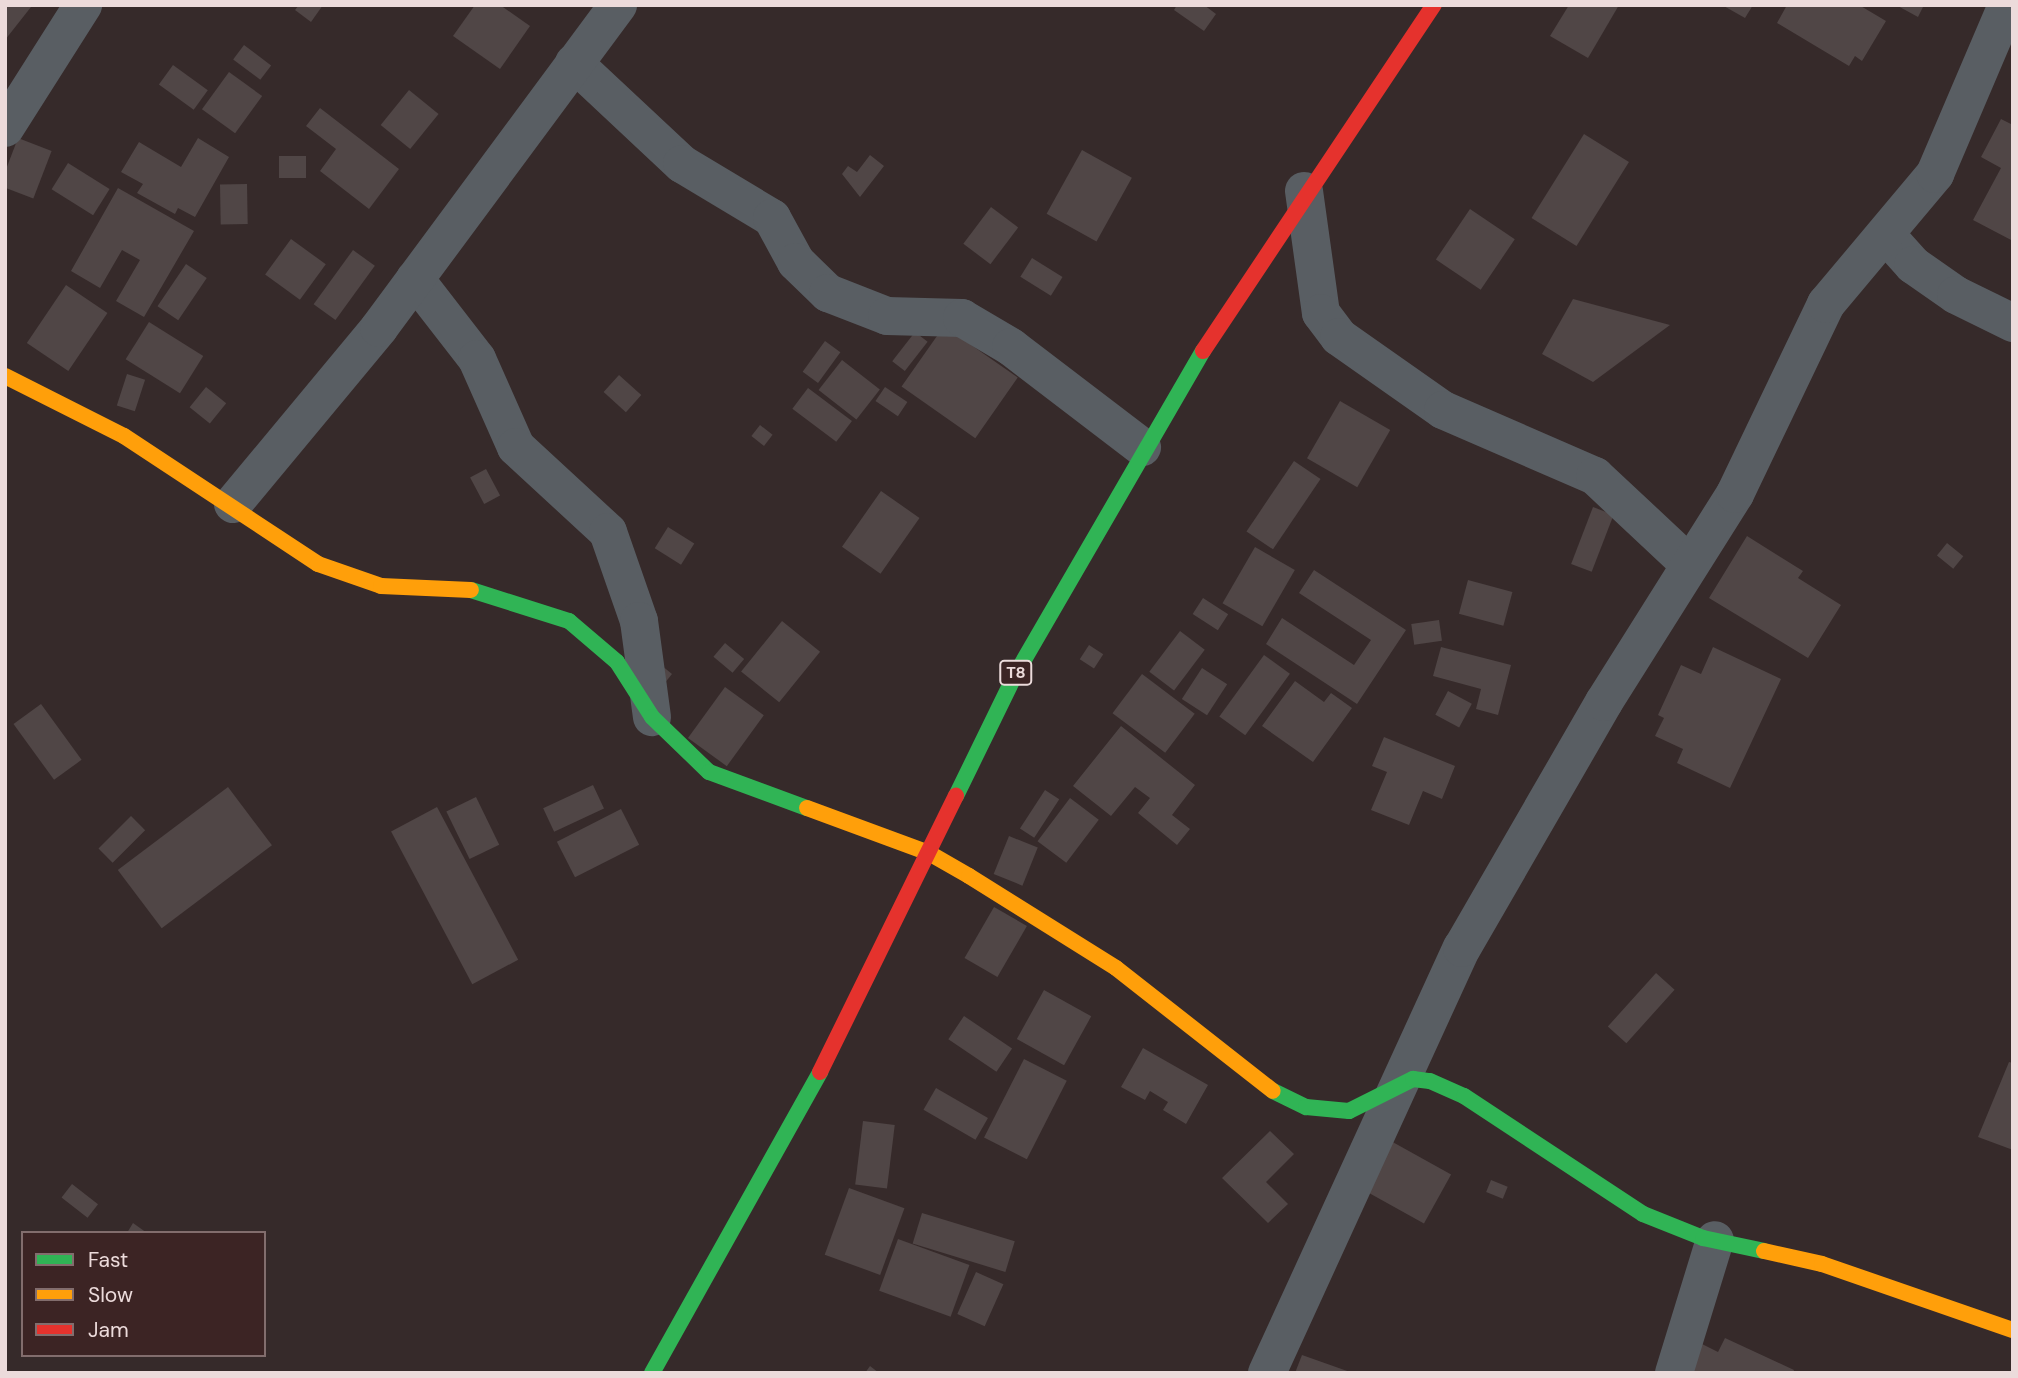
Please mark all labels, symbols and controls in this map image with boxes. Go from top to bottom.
road number: T8 [998,660,1034,686]
legend [21,1231,266,1357]
text: Fast [88,1246,128,1274]
text: Slow [88,1281,133,1309]
text: Jam [88,1316,129,1344]

